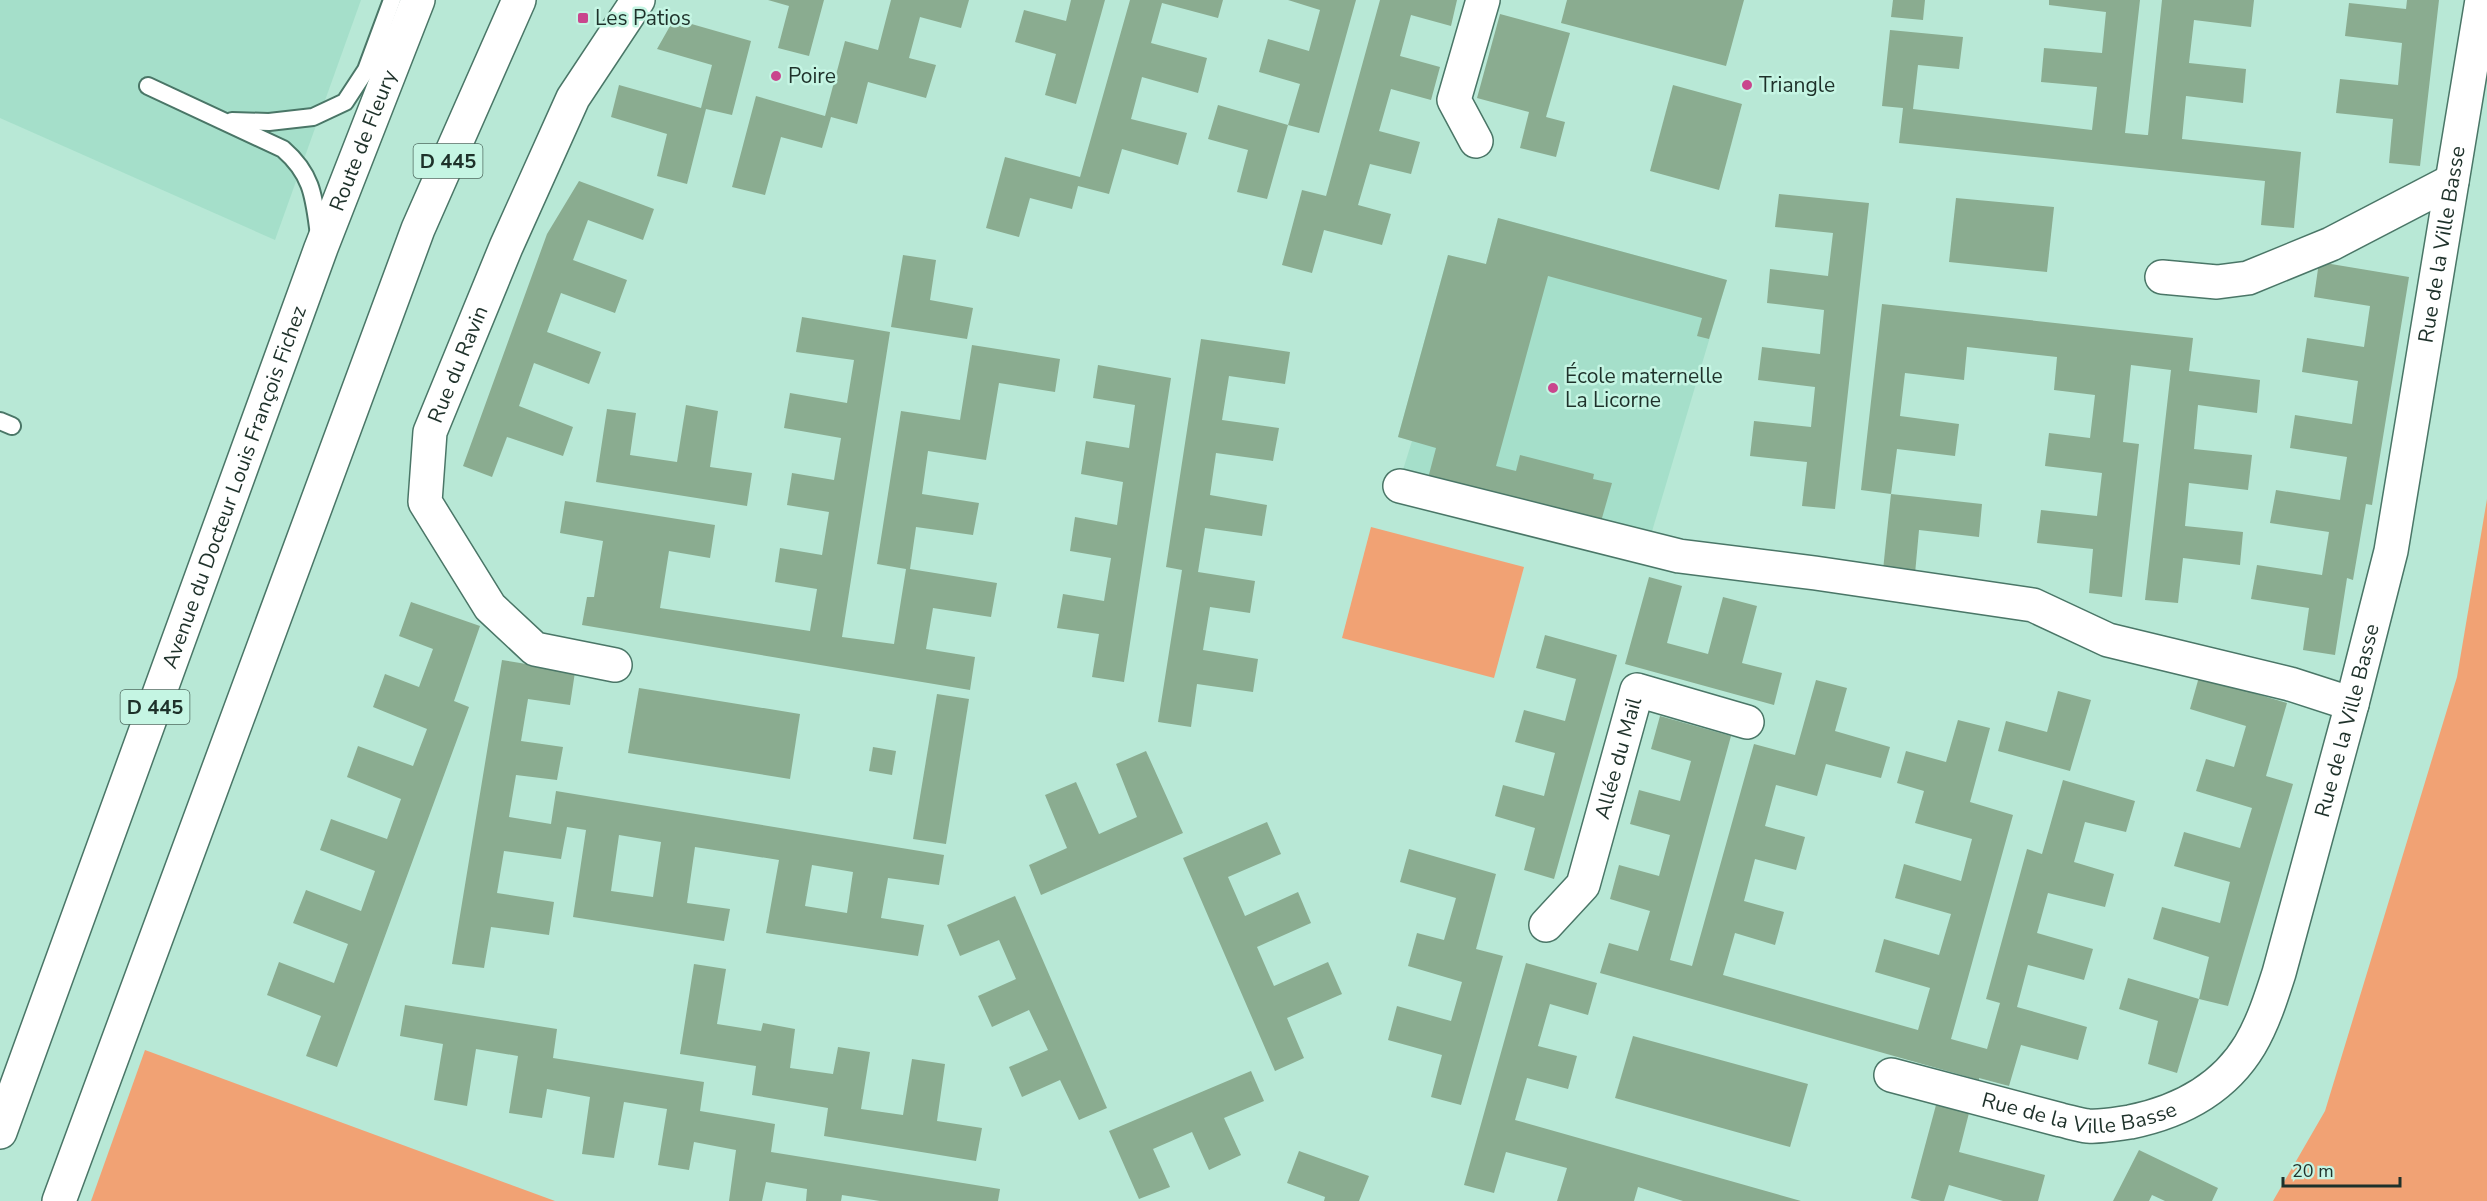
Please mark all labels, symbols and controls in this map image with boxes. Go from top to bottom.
place label: Les Patios [595,4,691,32]
marker: Les Patios [576,11,590,25]
place label: Poire [788,62,836,90]
street label: Route de Fleury [323,65,403,215]
marker: Poire [769,69,783,83]
place label: Triangle [1759,71,1835,99]
marker: Triangle [1740,78,1754,92]
road number: D 445 [414,144,482,178]
street label: Rue de la Ville Basse [2412,144,2472,345]
street label: Rue du Ravin [421,301,494,427]
street label: Avenue du Docteur Louis François Fichez [155,302,313,672]
place label: École maternelle La Licorne [1565,362,1723,414]
marker: École maternelle La Licorne [1546,381,1560,395]
street label: Rue de la Ville Basse [2308,621,2386,820]
road number: D 445 [120,690,190,724]
street label: Allée du Mail [1588,693,1648,822]
street label: Rue de la Ville Basse [1979,1086,2181,1140]
scale bar [2283,1150,2400,1188]
text: 20 m [2292,1159,2334,1183]

